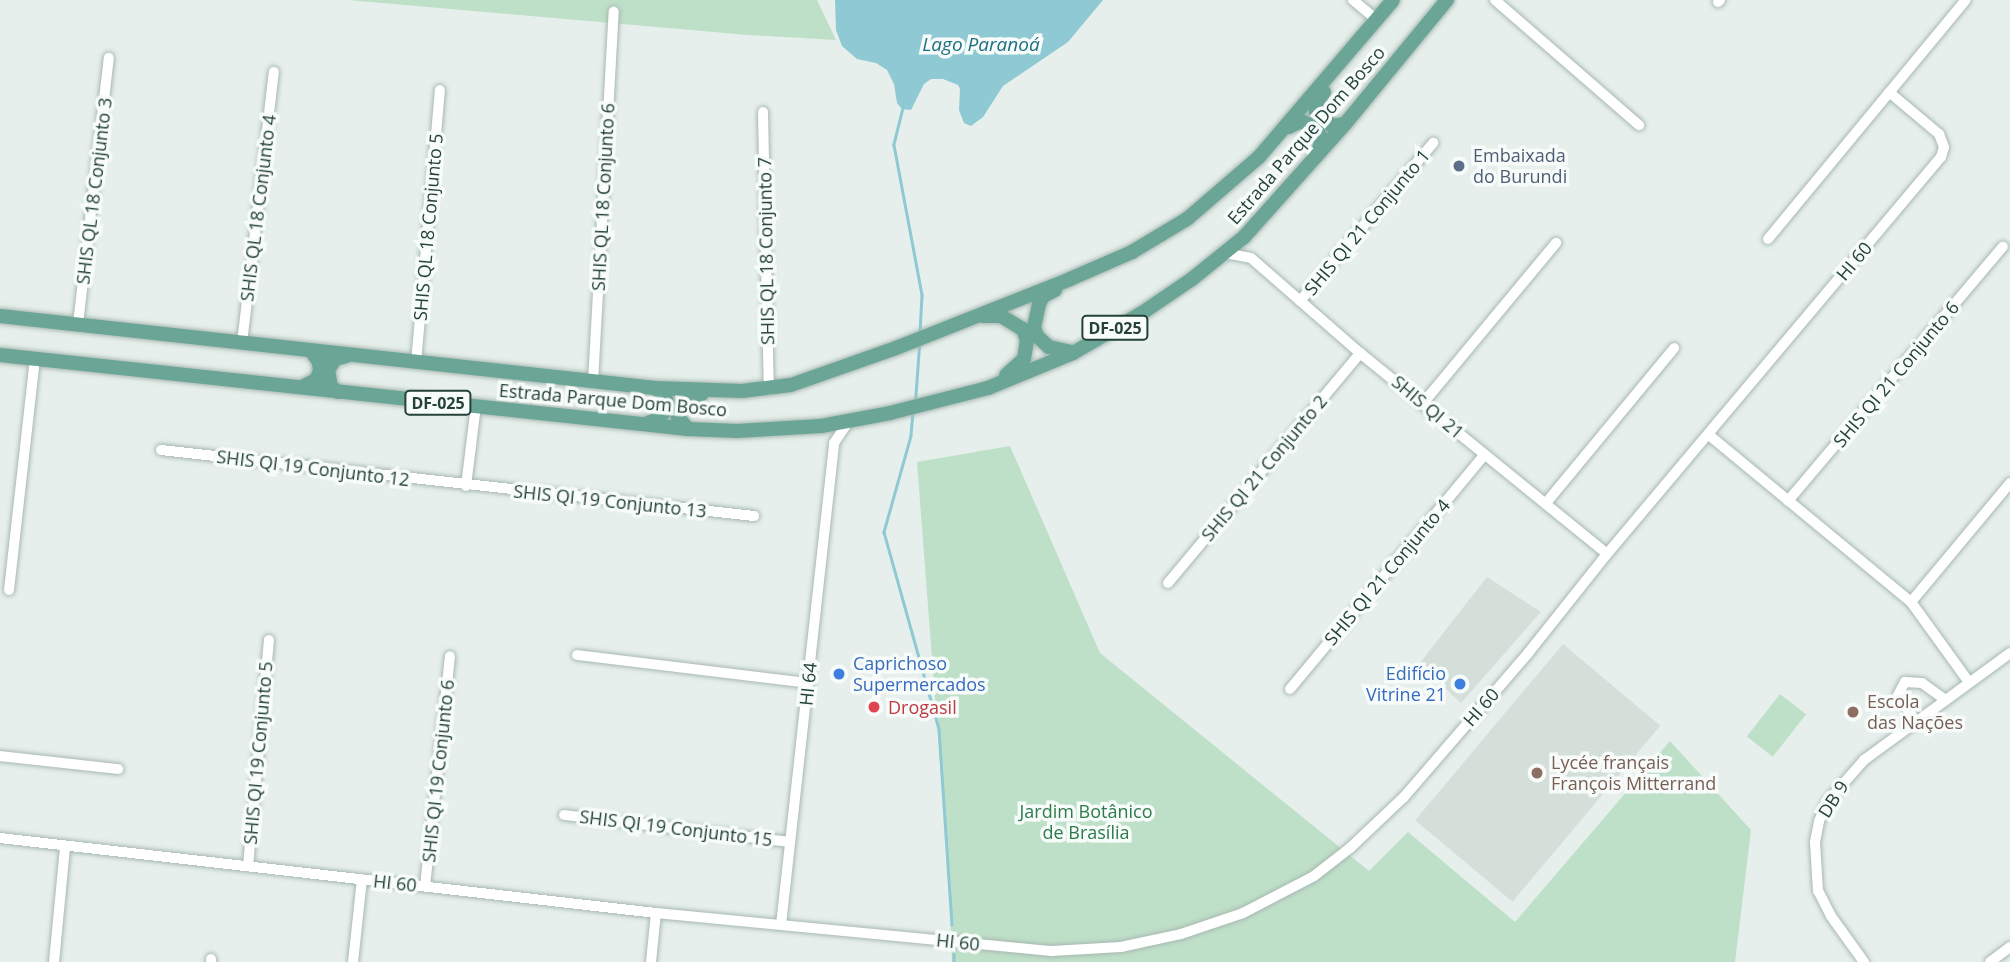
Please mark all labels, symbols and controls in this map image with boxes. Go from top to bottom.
water label: Lago Paranoá [922,34,1040,56]
street label: Estrada Parque Dom Bosco [1223,42,1389,228]
street label: SHIS QL 18 Conjunto 3 [72,96,116,286]
street label: SHIS QL 18 Conjunto 6 [587,103,619,291]
street label: SHIS QL 18 Conjunto 4 [236,113,280,303]
street label: SHIS QL 18 Conjunto 5 [409,132,447,322]
street label: SHIS QI 21 Conjunto 1 [1300,145,1434,299]
place label: Embaixada do Burundi [1473,145,1567,188]
street label: SHIS QL 18 Conjunto 7 [754,157,778,345]
marker: Embaixada do Burundi [1451,158,1467,174]
street label: HI 60 [1832,237,1876,285]
street label: SHIS QI 21 Conjunto 6 [1829,297,1963,451]
road number: DF-025 [1080,316,1150,340]
street label: SHIS QI 21 [1388,371,1468,443]
street label: Estrada Parque Dom Bosco [498,379,728,421]
road number: DF-025 [403,390,473,416]
street label: SHIS QI 21 Conjunto 2 [1197,391,1331,545]
street label: SHIS QI 19 Conjunto 12 [215,445,411,491]
street label: SHIS QI 19 Conjunto 13 [512,480,708,522]
street label: SHIS QI 21 Conjunto 4 [1320,495,1454,649]
place label: Caprichoso Supermercados [853,653,986,696]
street label: SHIS QI 19 Conjunto 5 [239,661,277,845]
street label: HI 64 [795,661,821,707]
place label: Edifício Vitrine 21 [1366,663,1446,706]
marker: Caprichoso Supermercados [831,666,847,682]
marker: Edifício Vitrine 21 [1452,676,1468,692]
street label: SHIS QI 19 Conjunto 6 [418,679,458,863]
street label: HI 60 [1459,683,1503,731]
place label: Escola das Nações [1867,691,1963,734]
place label: Drogasil [888,696,957,718]
marker: Drogasil [866,699,882,715]
marker: Escola das Nações [1845,704,1861,720]
place label: Lycée français François Mitterrand [1551,752,1716,794]
marker: Lycée français François Mitterrand [1529,765,1545,781]
street label: DB 9 [1813,776,1853,822]
park label: Jardim Botânico de Brasília [1020,801,1152,844]
street label: SHIS QI 19 Conjunto 15 [578,805,774,851]
street label: HI 60 [372,870,418,896]
street label: HI 60 [935,929,981,955]

